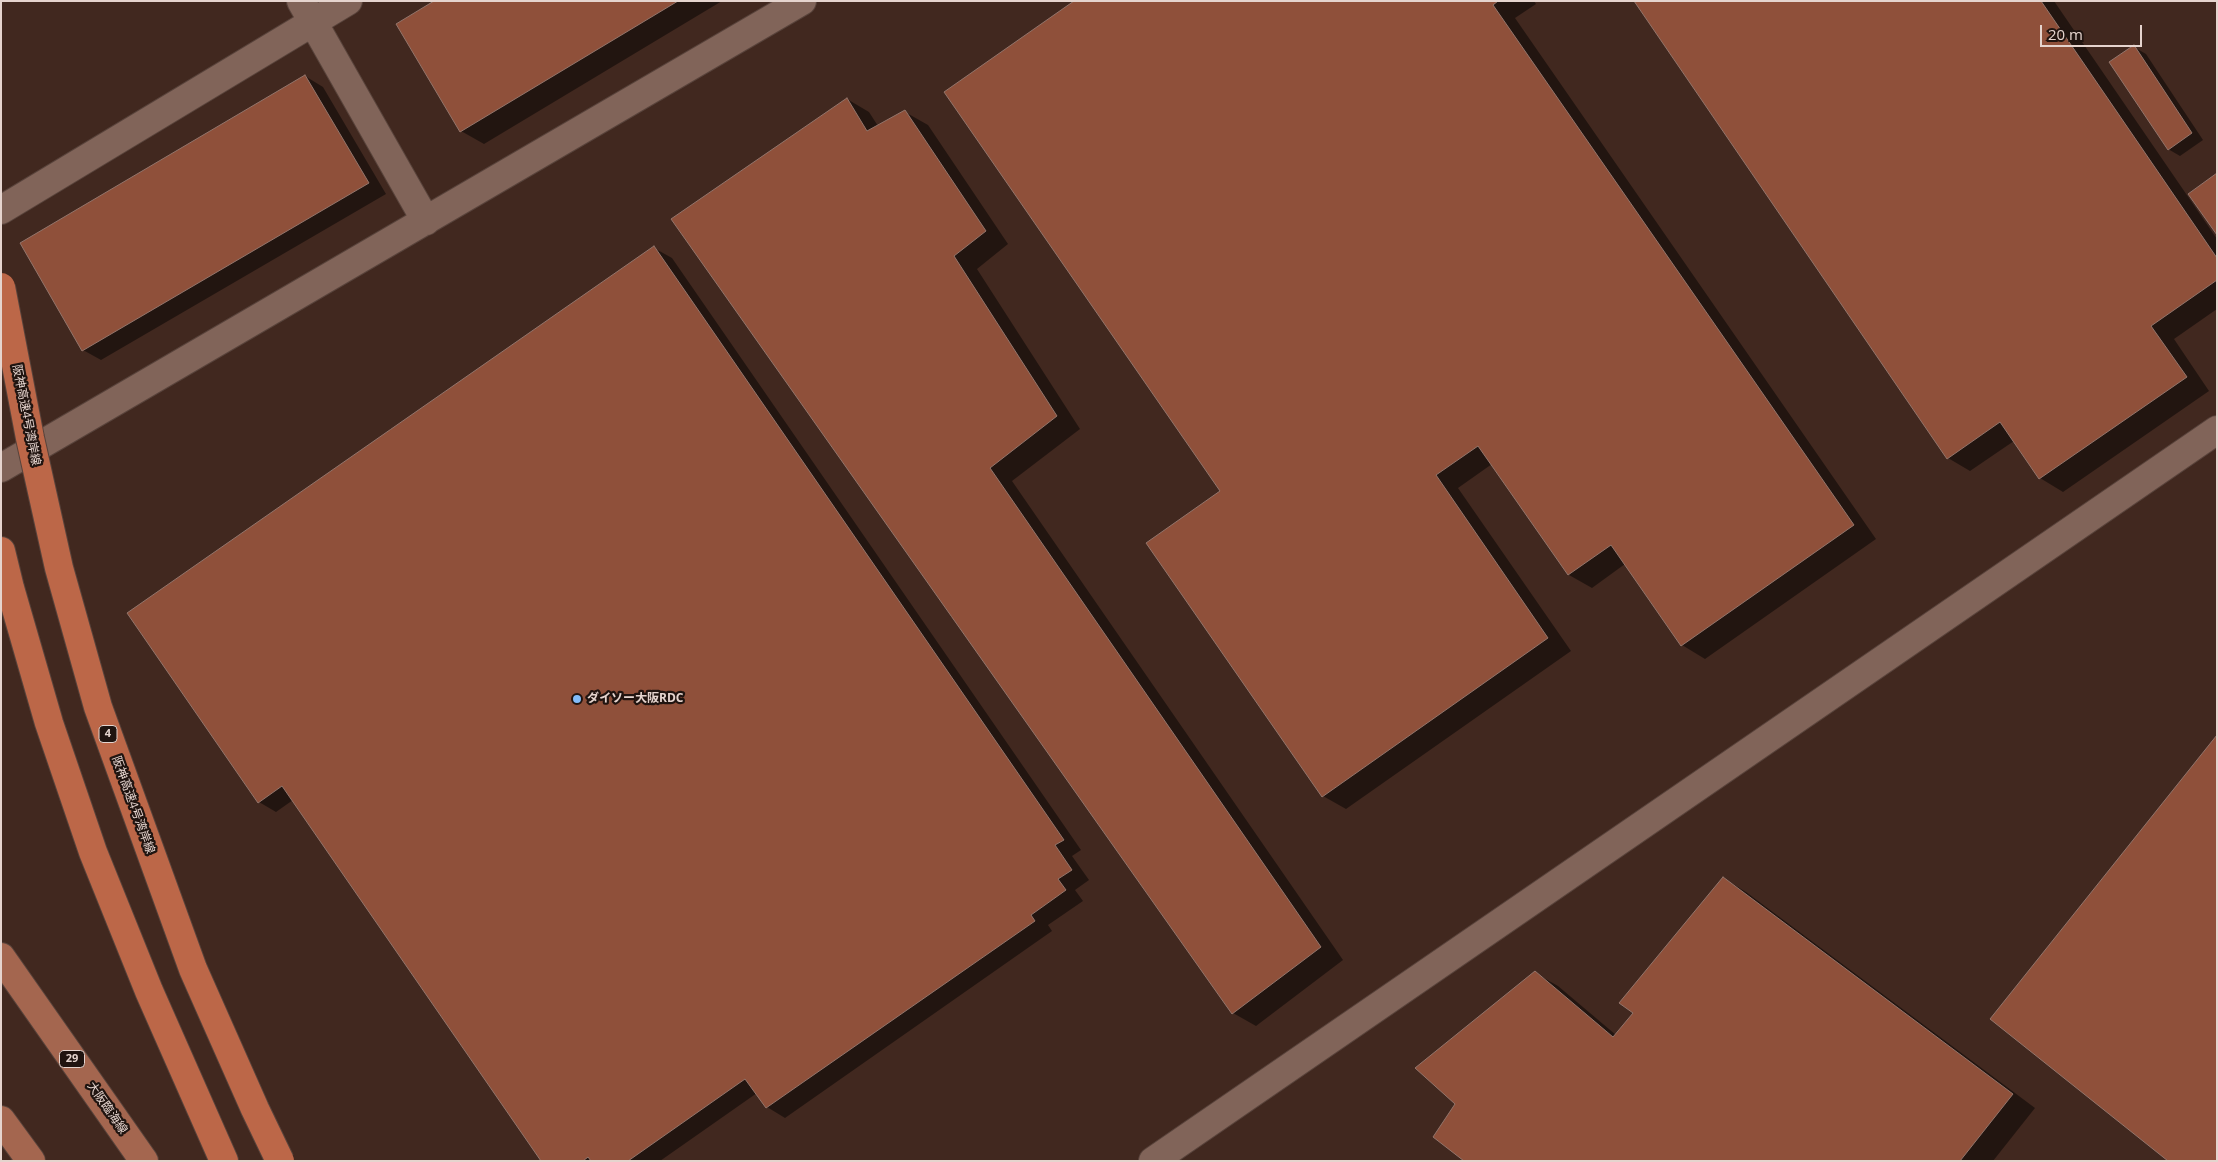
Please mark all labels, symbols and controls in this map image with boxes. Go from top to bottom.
scale bar [2043,15,2146,47]
text: 20 m [2048,24,2083,44]
street label: 阪神高速4号湾岸線 [9,363,43,467]
place label: ダイソー大阪RDC [587,692,683,706]
marker: ダイソー大阪RDC [571,693,583,705]
road number: 4 [99,726,117,742]
street label: 阪神高速4号湾岸線 [109,754,157,856]
road number: 29 [60,1050,84,1068]
street label: 大阪臨海線 [84,1079,130,1137]

